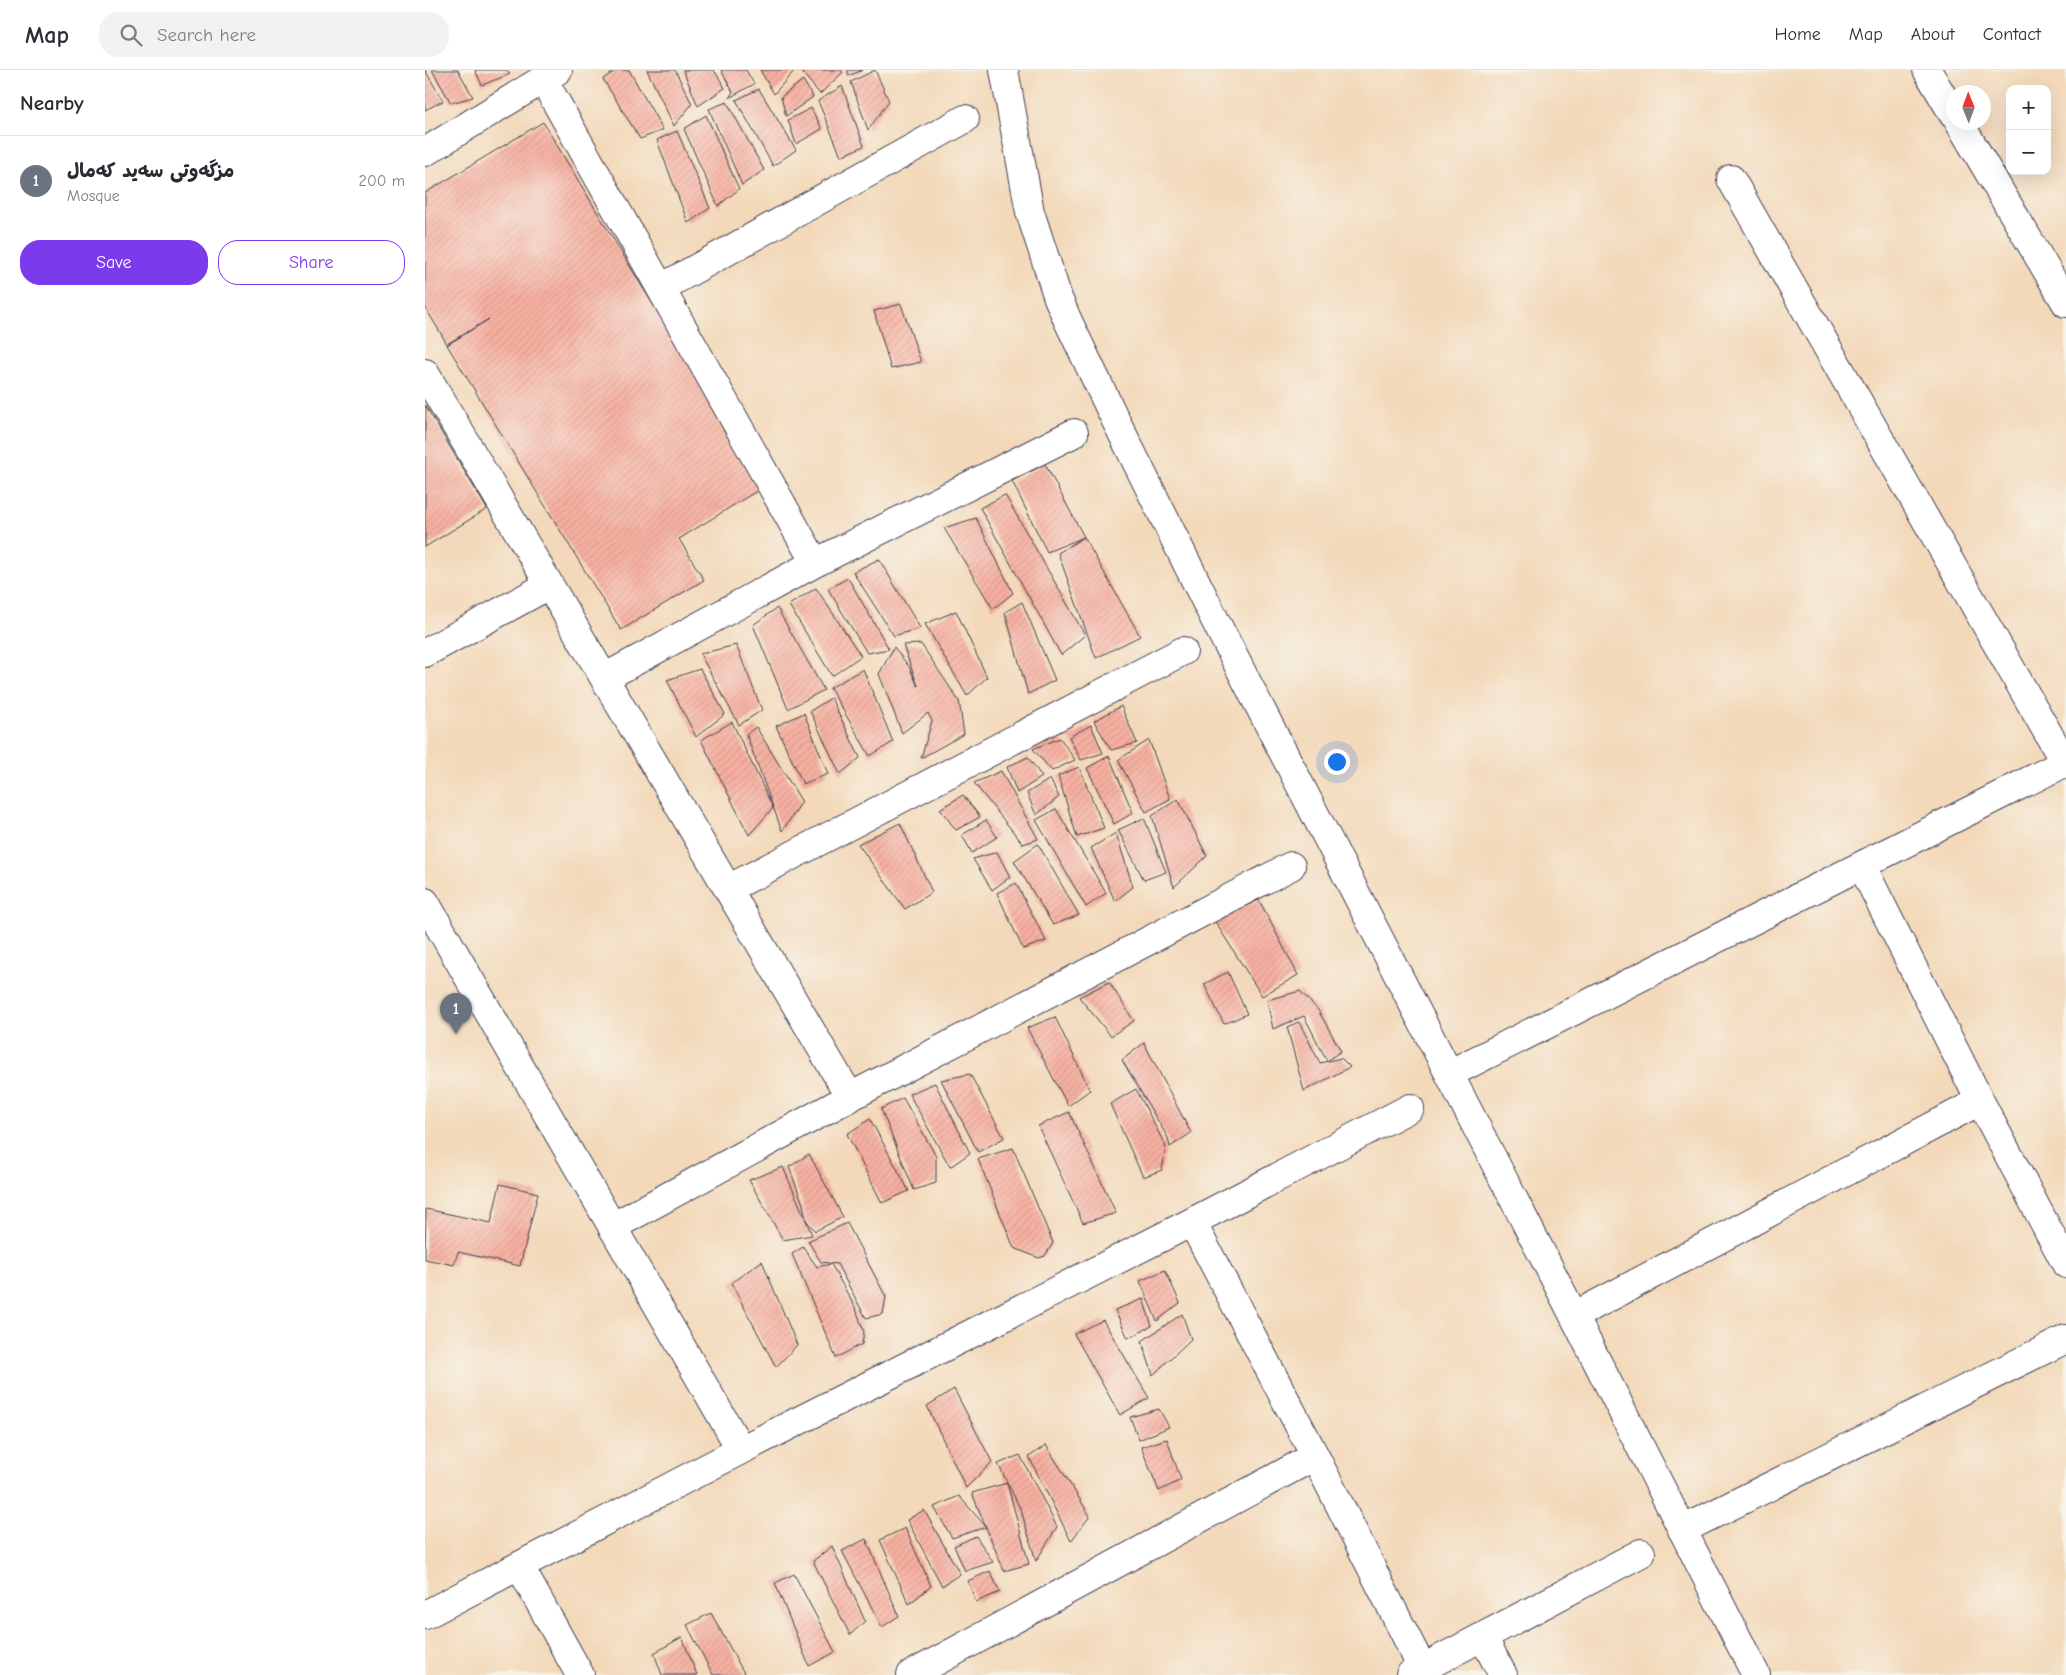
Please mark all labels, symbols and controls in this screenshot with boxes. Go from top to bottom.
search box [99,12,449,57]
text: Map [25,21,69,49]
icon: search [117,21,145,49]
text: Search here [157,24,256,46]
text: Home [1774,24,1821,45]
text: Map [1849,24,1883,45]
text: About [1911,24,1955,45]
text: Contact [1983,24,2041,45]
north arrow [1946,85,1991,130]
map controls [2006,85,2051,175]
button: + [2006,85,2051,130]
text: Nearby [20,91,84,115]
button: − [2006,130,2051,175]
text: مزگەوتی سەید کەمال [67,160,234,182]
text: 1 [33,172,39,190]
text: 200 m [359,172,405,190]
text: Mosque [67,187,120,205]
button: Save [20,240,208,285]
button: Share [218,240,405,285]
your location [1324,749,1350,775]
pin: 1 [440,993,472,1034]

